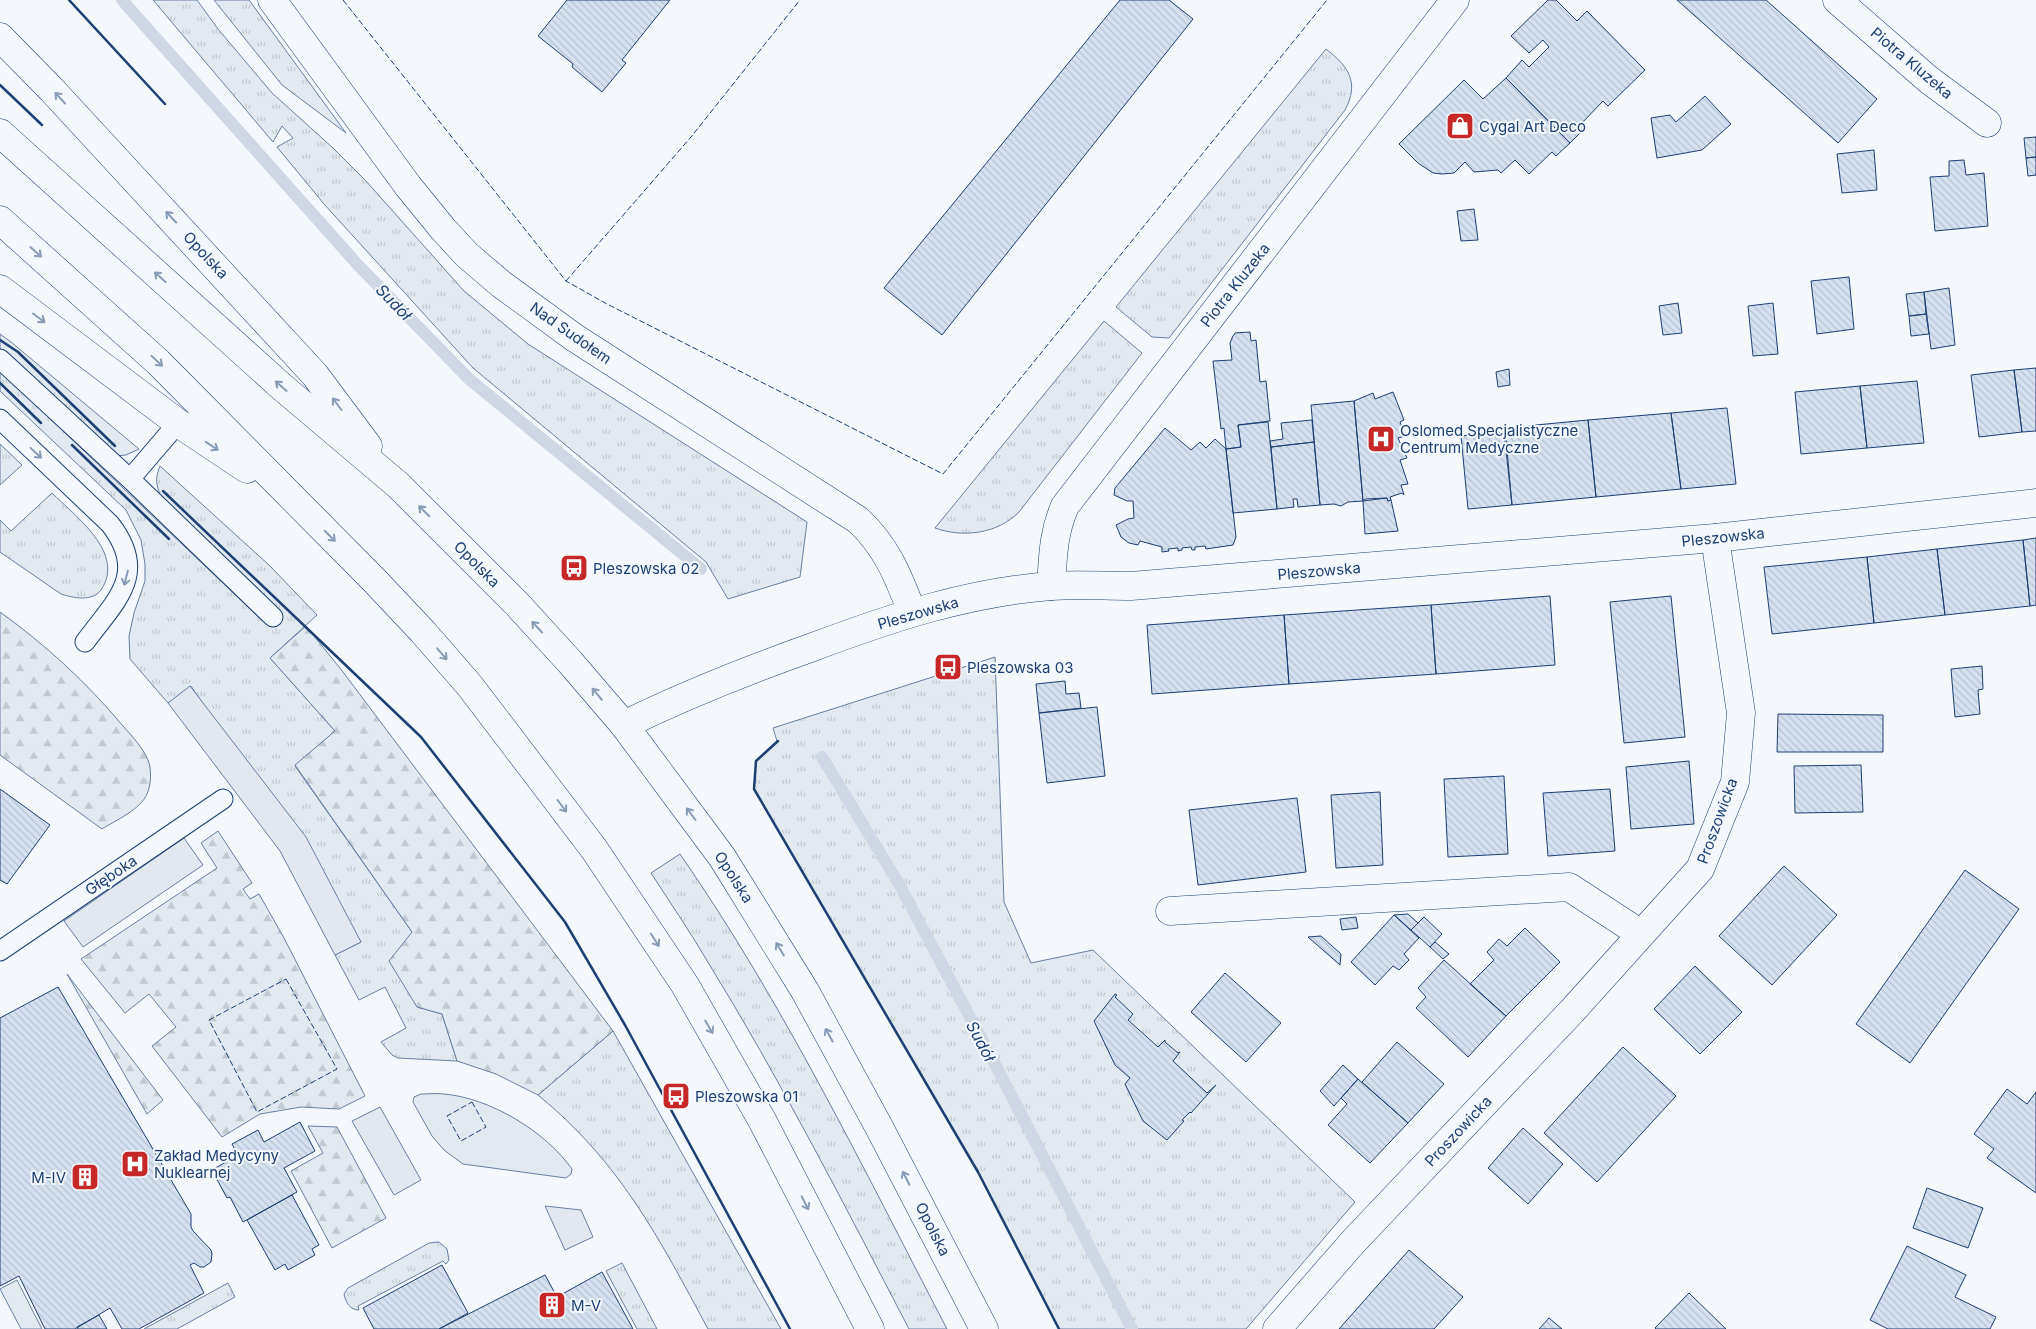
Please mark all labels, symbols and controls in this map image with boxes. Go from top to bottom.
street label: Piotra Kluzeka [1867,23,1957,103]
one-way arrow [54,92,66,105]
shop icon: Cygal Art Deco [1445,111,1475,141]
place label: Cygal Art Deco [1479,117,1586,136]
one-way arrow [165,211,177,224]
street label: Opolska [179,227,233,283]
street label: Piotra Kluzeka [1196,239,1274,331]
one-way arrow [30,247,43,258]
one-way arrow [153,271,166,283]
water label: Sudół [372,280,417,325]
street label: Nad Sudołem [527,298,615,368]
one-way arrow [32,313,46,323]
one-way arrow [150,355,162,367]
one-way arrow [274,380,287,391]
one-way arrow [332,397,342,411]
place label: Oslomed Specjalistyczne Centrum Medyczne [1400,421,1578,457]
hospital icon: Oslomed Specjalistyczne Centrum Medyczne [1366,424,1396,454]
one-way arrow [205,441,219,451]
one-way arrow [29,447,42,459]
one-way arrow [418,505,430,517]
street label: Pleszowska [1680,523,1766,551]
one-way arrow [324,530,336,542]
street label: Opolska [450,537,504,591]
bus stop icon: Pleszowska 02 [559,553,589,583]
street label: Pleszowska [1277,558,1361,584]
place label: Pleszowska 02 [593,559,699,578]
one-way arrow [121,570,130,586]
street label: Pleszowska [875,592,961,634]
one-way arrow [531,620,543,633]
one-way arrow [436,647,447,660]
bus stop icon: Pleszowska 03 [933,652,963,682]
place label: Pleszowska 03 [967,658,1073,677]
one-way arrow [591,687,603,700]
street label: Proszowicka [1693,776,1741,866]
one-way arrow [557,799,568,812]
one-way arrow [686,807,696,821]
street label: Opolska [710,848,758,906]
street label: Głęboka [81,851,141,899]
one-way arrow [651,932,661,946]
one-way arrow [775,943,785,957]
water label: Sudół [962,1017,1000,1066]
one-way arrow [705,1020,715,1034]
one-way arrow [824,1027,834,1042]
bus stop icon: Pleszowska 01 [661,1081,691,1111]
place label: Pleszowska 01 [695,1087,798,1106]
street label: Proszowicka [1420,1092,1496,1170]
place label: Zakład Medycyny Nuklearnej [154,1146,280,1182]
hospital icon: Zakład Medycyny Nuklearnej [120,1149,150,1179]
building icon: M-IV [70,1162,100,1192]
place label: M-IV [31,1168,66,1187]
one-way arrow [901,1171,910,1186]
one-way arrow [801,1195,810,1210]
street label: Opolska [911,1199,955,1259]
building icon: M-V [537,1290,567,1320]
place label: M-V [571,1296,601,1315]

